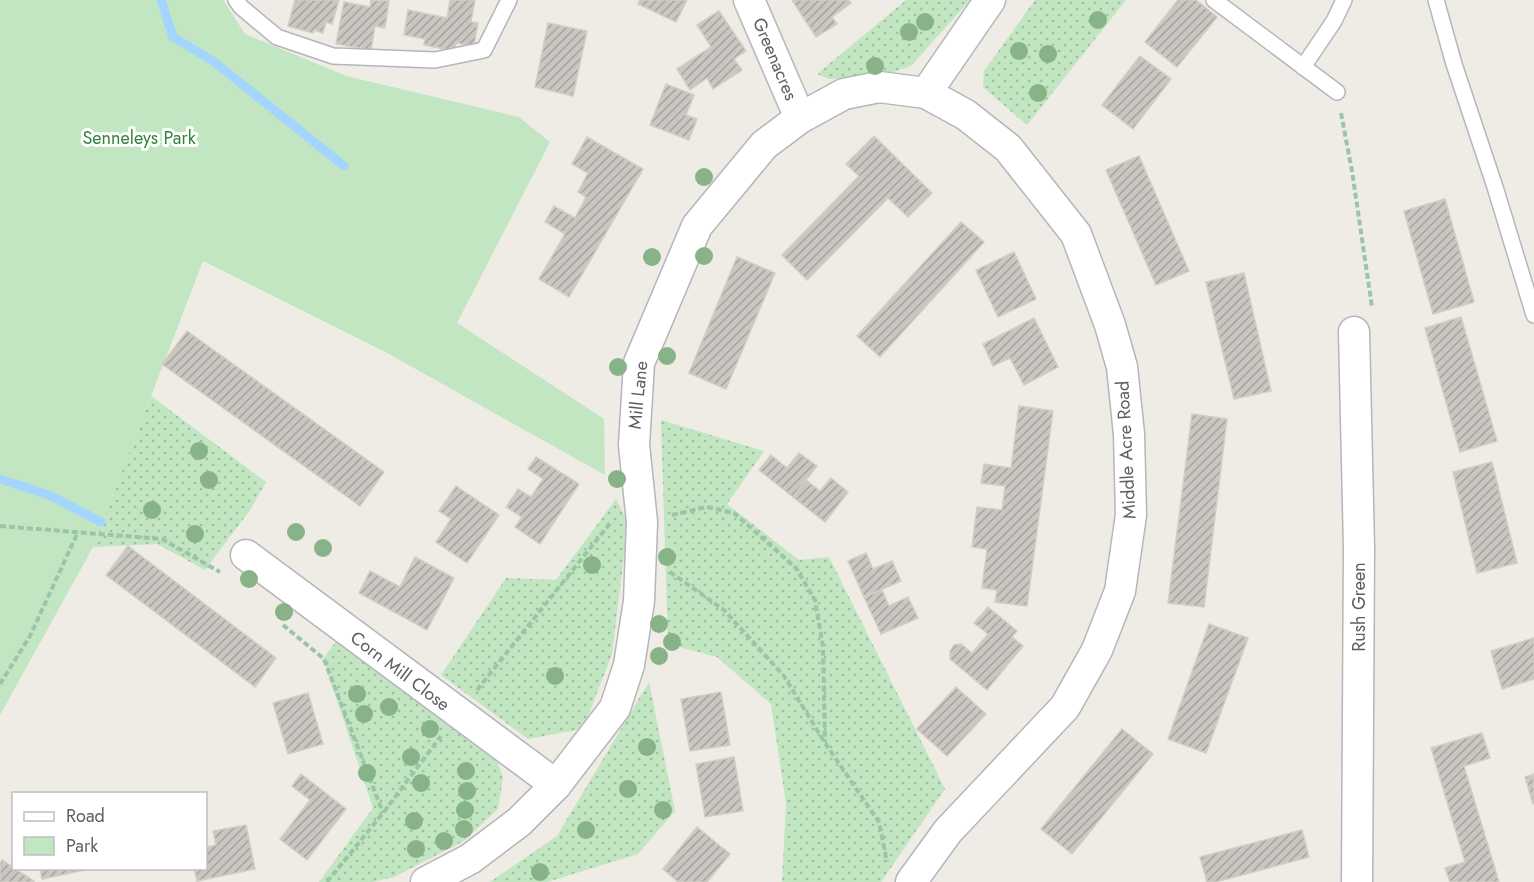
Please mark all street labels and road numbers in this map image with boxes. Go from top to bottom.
street label: Greenacres [746,14,804,104]
street label: Mill Lane [621,360,655,430]
street label: Middle Acre Road [1109,380,1143,520]
street label: Rush Green [1346,562,1372,652]
street label: Corn Mill Close [345,625,455,717]

